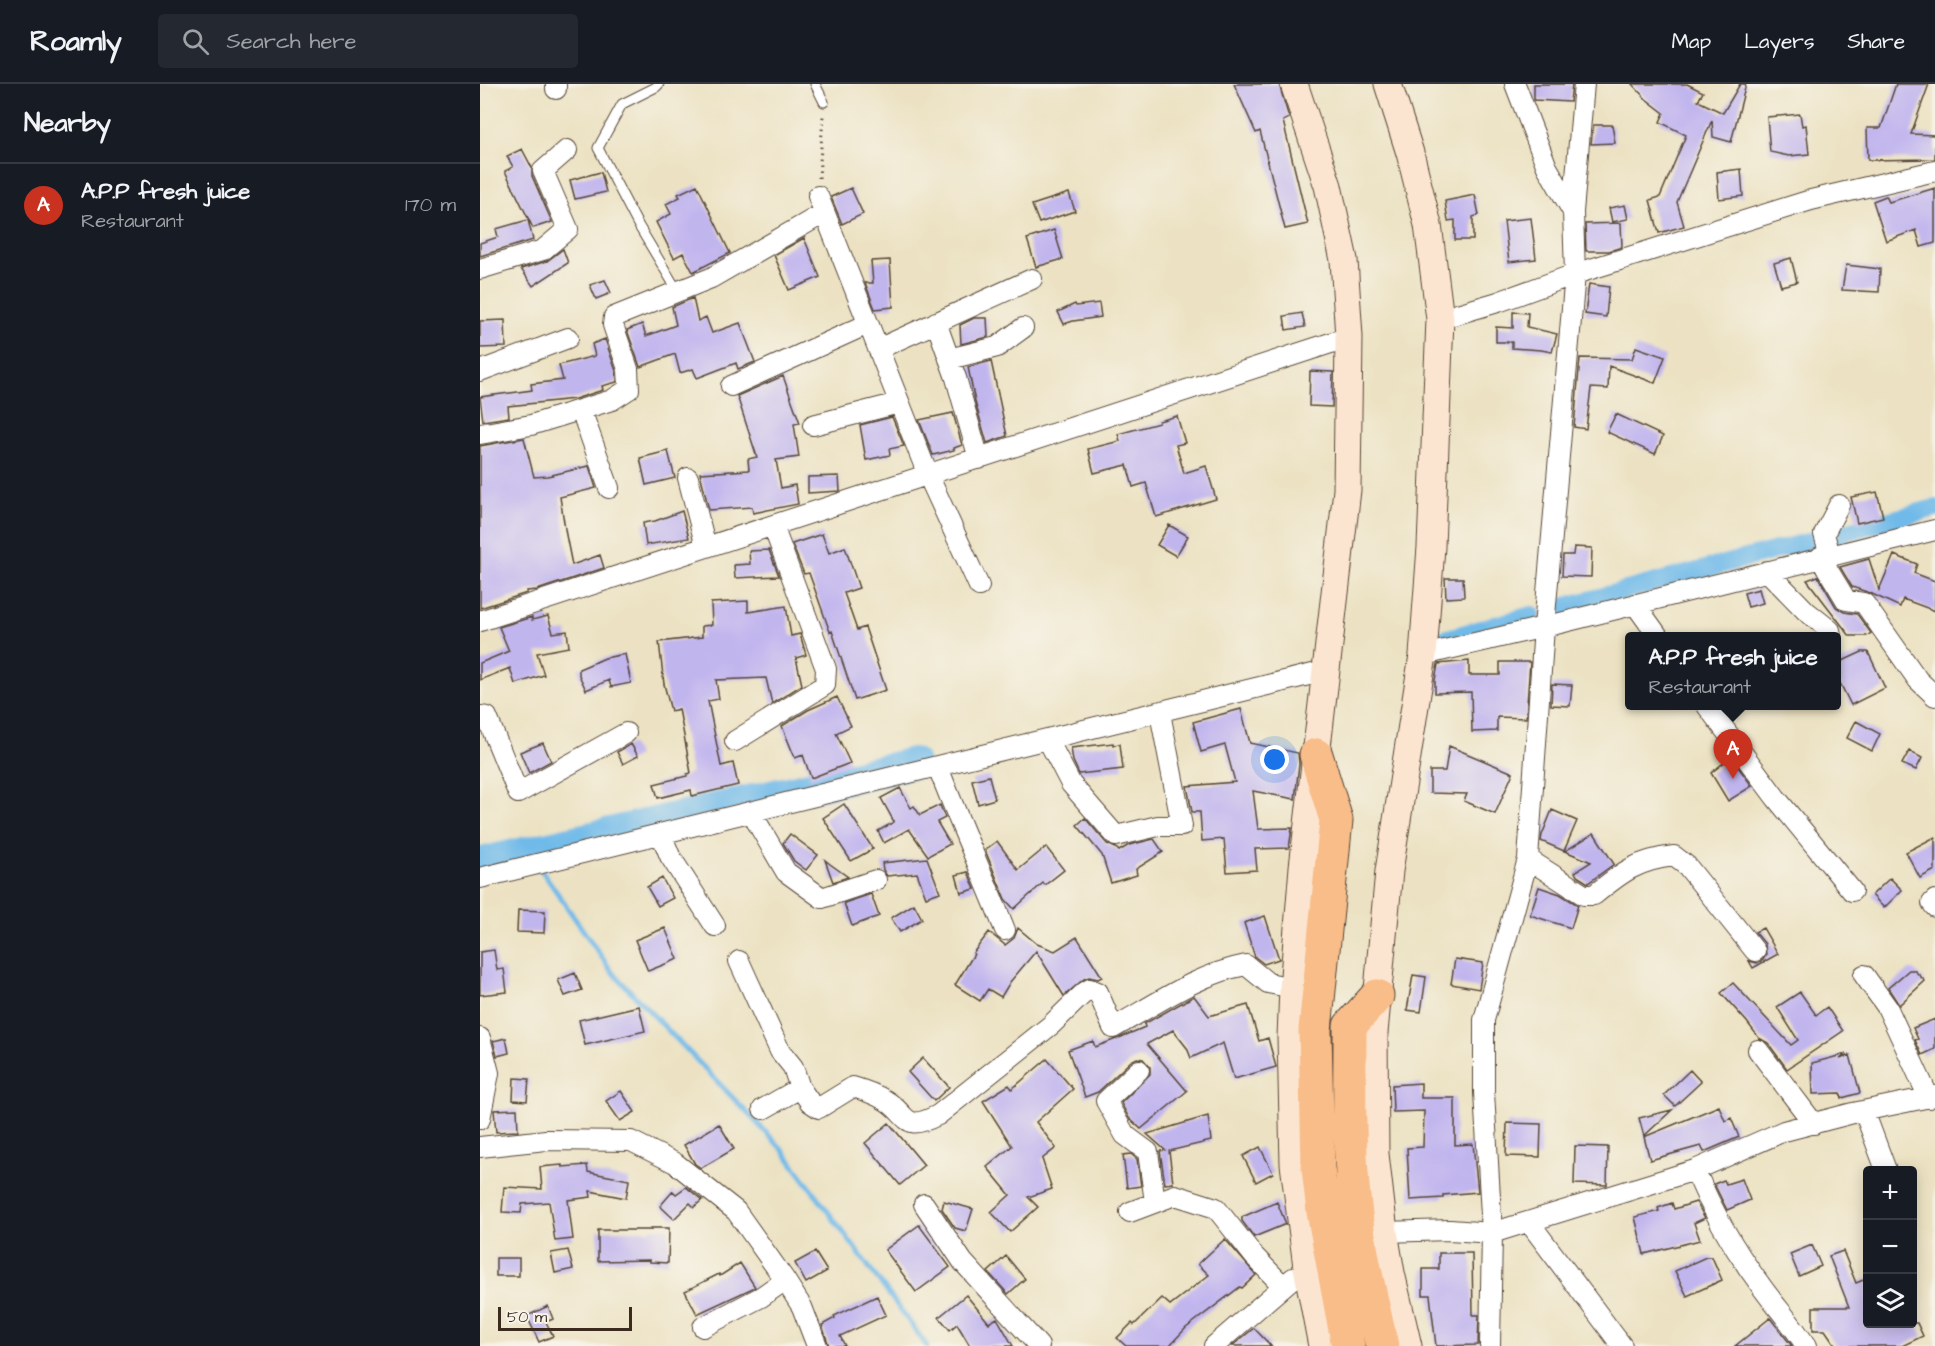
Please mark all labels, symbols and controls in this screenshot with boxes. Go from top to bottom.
search box [158,14,578,68]
text: Roamly [30,22,122,61]
icon: search [179,25,212,58]
text: Search here [227,26,356,57]
text: Map [1671,27,1711,56]
text: Layers [1744,27,1814,56]
text: Share [1847,27,1905,56]
text: Nearby [24,105,111,141]
text: A.P.P fresh juice [81,176,250,207]
text: A [37,191,50,219]
text: 170 m [405,191,456,219]
text: Restaurant [81,207,184,235]
popup [1625,632,1841,710]
text: A.P.P fresh juice [1648,642,1818,673]
text: Restaurant [1648,673,1751,701]
pin: A [1714,730,1752,779]
your location [1260,745,1289,774]
map controls [1863,1166,1917,1328]
button: + [1863,1166,1917,1220]
button: − [1863,1220,1917,1274]
button: layers [1863,1274,1917,1328]
scale bar [498,1304,632,1332]
text: 50 m [507,1306,547,1328]

